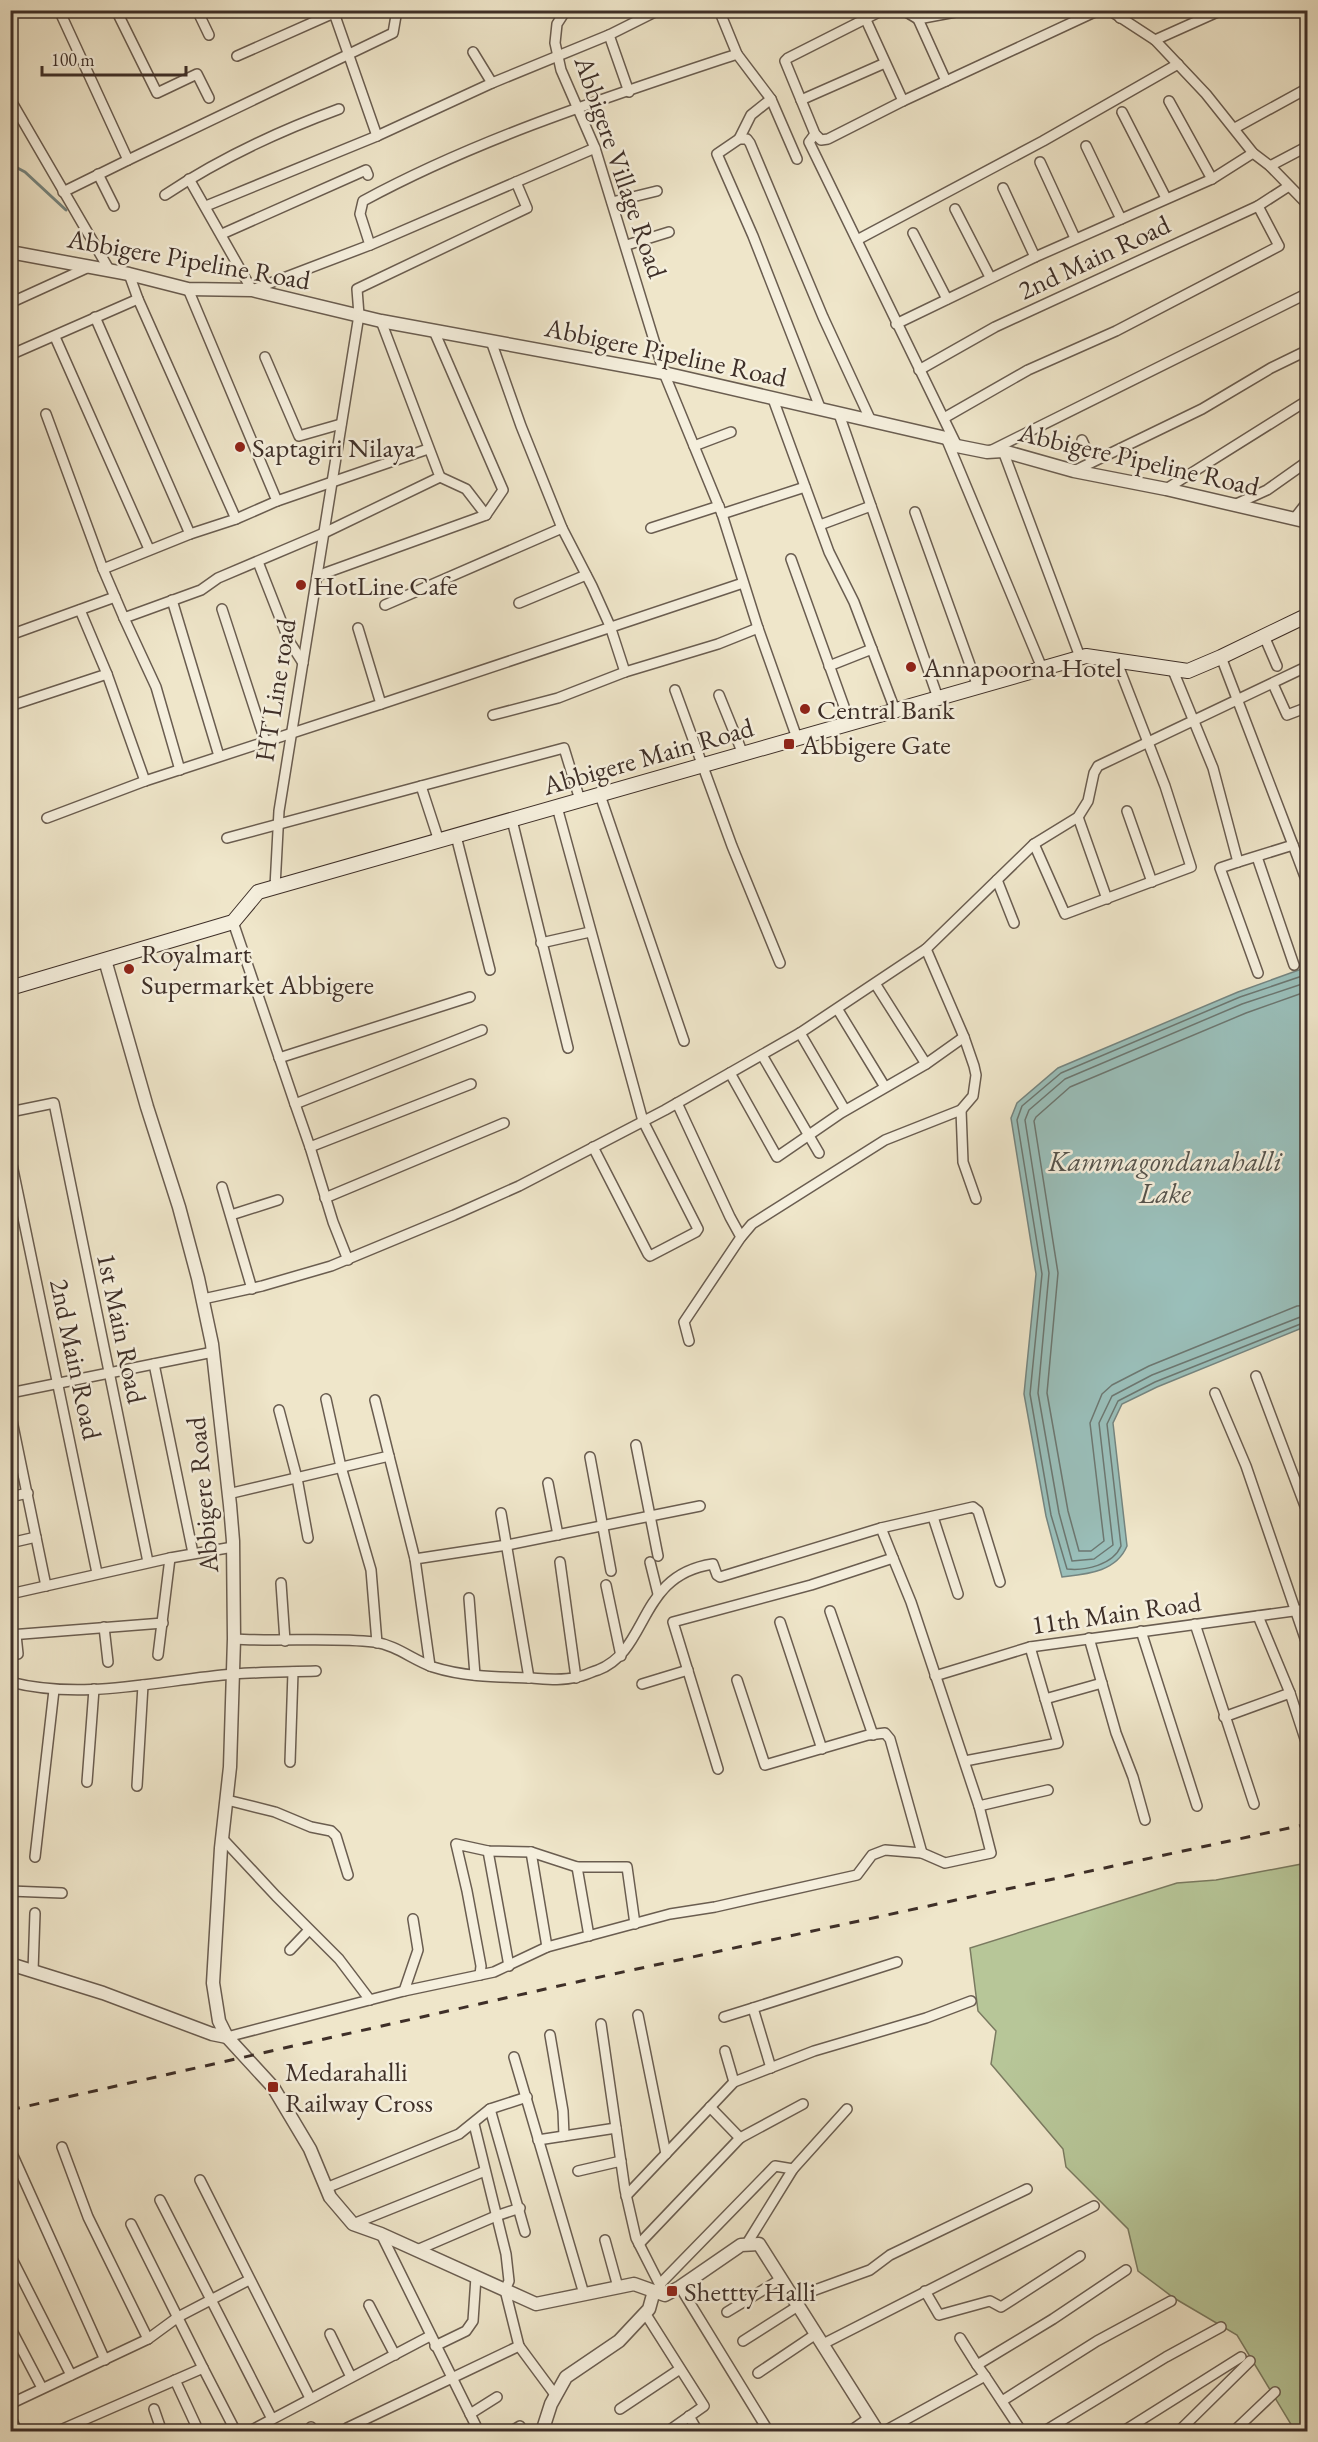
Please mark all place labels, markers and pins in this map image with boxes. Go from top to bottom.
place label: Saptagiri Nilaya [252,430,415,465]
marker: Saptagiri Nilaya [233,440,247,454]
place label: HotLine Cafe [313,568,458,603]
marker: HotLine Cafe [294,578,308,592]
place label: Annapoorna Hotel [922,650,1122,685]
marker: Annapoorna Hotel [904,660,918,674]
place label: Central Bank [817,692,955,727]
marker: Central Bank [798,702,812,716]
place label: Abbigere Gate [800,727,951,762]
marker: Abbigere Gate [782,737,796,751]
place label: Royalmart Supermarket Abbigere [141,936,374,1002]
marker: Royalmart Supermarket Abbigere [122,962,136,976]
place label: Medarahalli Railway Cross [285,2054,433,2120]
marker: Medarahalli Railway Cross [266,2080,280,2094]
place label: Shettty Halli [684,2274,816,2309]
marker: Shettty Halli [665,2284,679,2298]

